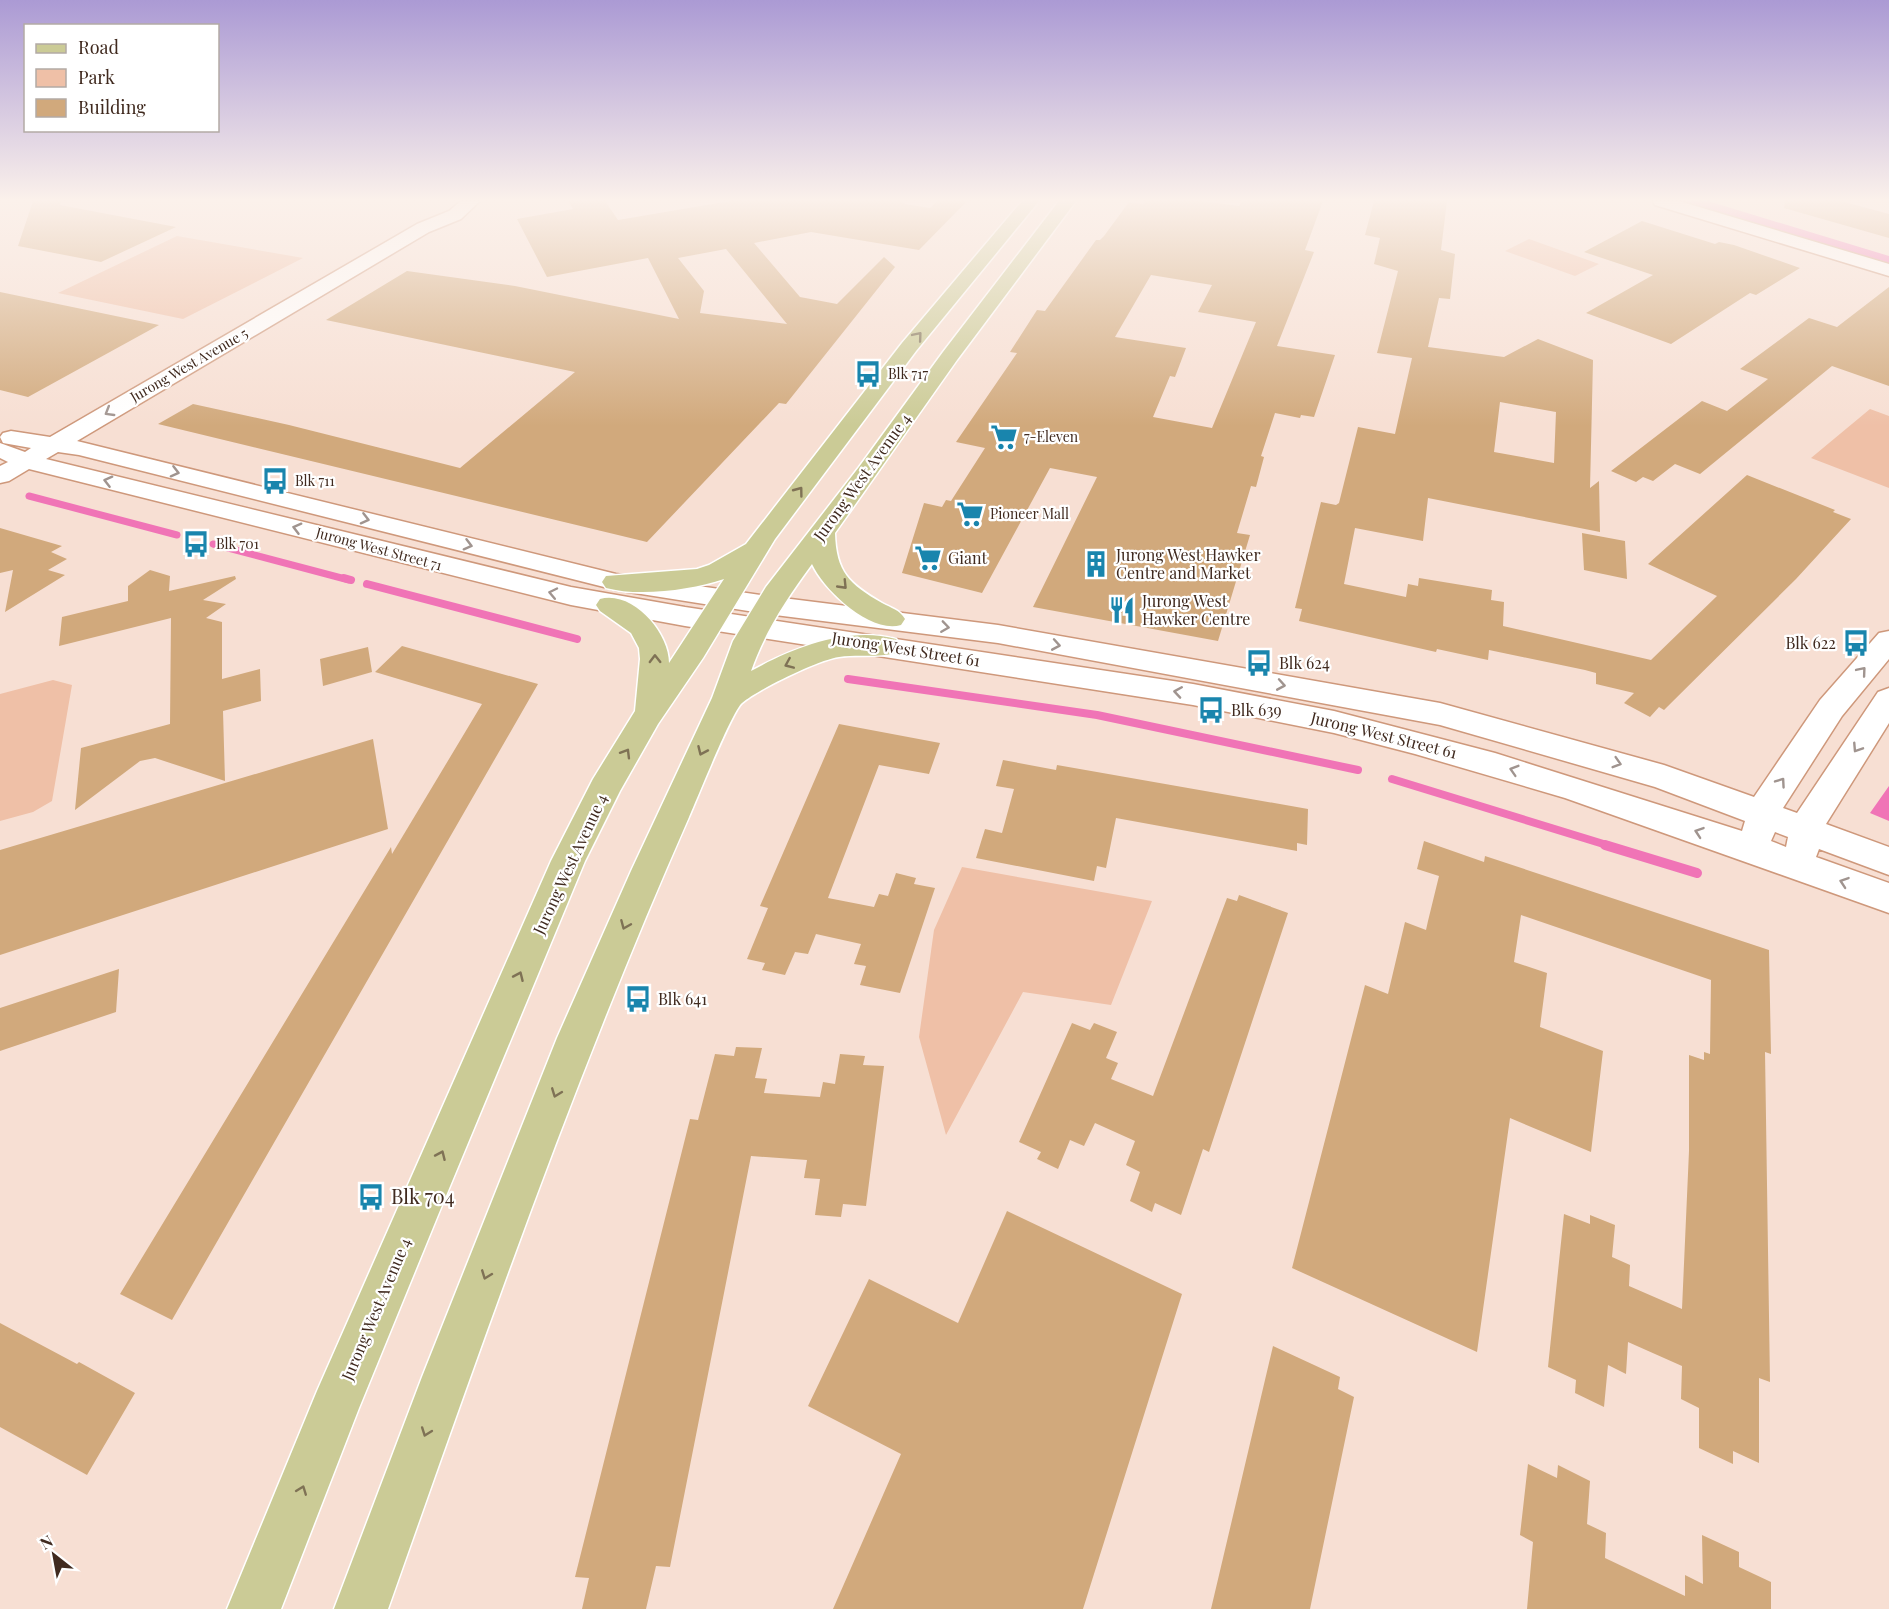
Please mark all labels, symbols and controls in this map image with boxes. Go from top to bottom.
legend [24,24,219,132]
text: Road [78,35,119,59]
text: Park [78,65,115,89]
text: Building [78,95,146,119]
street label: Jurong West Avenue 5 [126,323,251,407]
one-way arrow [910,332,921,343]
bus stop icon: Blk 717 [853,359,883,389]
place label: Blk 717 [888,364,928,383]
one-way arrow [105,404,115,416]
street label: Jurong West Avenue 4 [808,409,915,546]
supermarket icon: 7-Eleven [989,422,1019,452]
place label: 7-Eleven [1024,427,1079,446]
one-way arrow [170,465,180,478]
bus stop icon: Blk 711 [260,466,290,496]
place label: Blk 711 [295,471,335,490]
one-way arrow [103,475,113,488]
one-way arrow [791,486,802,497]
supermarket icon: Pioneer Mall [955,499,985,529]
place label: Pioneer Mall [990,504,1069,523]
one-way arrow [359,512,369,525]
street label: Jurong West Street 71 [313,522,444,574]
one-way arrow [292,523,303,535]
bus stop icon: Blk 701 [181,529,211,559]
place label: Blk 701 [216,534,259,553]
one-way arrow [463,538,473,551]
supermarket icon: Giant [913,543,943,573]
place label: Jurong West Hawker Centre and Market [1115,544,1261,583]
place label: Giant [948,547,987,568]
building icon: Jurong West Hawker Centre and Market [1081,549,1111,579]
one-way arrow [835,577,846,588]
one-way arrow [548,587,558,600]
place label: Jurong West Hawker Centre [1141,590,1250,629]
restaurant icon: Jurong West Hawker Centre [1107,595,1137,625]
one-way arrow [940,620,950,632]
street label: Jurong West Street 61 [829,626,982,671]
bus stop icon: Blk 622 [1841,628,1871,658]
place label: Blk 622 [1785,632,1836,653]
one-way arrow [1051,638,1061,651]
bus stop icon: Blk 624 [1244,648,1274,678]
place label: Blk 624 [1279,652,1330,673]
one-way arrow [648,654,661,663]
one-way arrow [784,657,795,669]
one-way arrow [1855,667,1866,678]
one-way arrow [1276,678,1286,691]
one-way arrow [1174,687,1183,699]
bus stop icon: Blk 639 [1196,695,1226,725]
place label: Blk 639 [1231,699,1282,720]
street label: Jurong West Street 61 [1308,706,1460,763]
one-way arrow [1853,741,1864,752]
one-way arrow [698,745,710,756]
one-way arrow [619,749,630,759]
one-way arrow [1611,756,1622,768]
one-way arrow [1509,765,1520,778]
one-way arrow [1774,778,1785,789]
street label: Jurong West Avenue 4 [527,790,611,938]
one-way arrow [1694,826,1705,839]
one-way arrow [1839,876,1850,889]
one-way arrow [620,918,632,929]
one-way arrow [512,972,524,983]
bus stop icon: Blk 641 [623,984,653,1014]
place label: Blk 641 [658,988,707,1009]
one-way arrow [550,1087,563,1098]
one-way arrow [434,1150,446,1161]
bus stop icon: Blk 704 [356,1182,386,1212]
place label: Blk 704 [391,1182,455,1209]
street label: Jurong West Avenue 4 [336,1234,415,1384]
one-way arrow [480,1269,493,1280]
one-way arrow [421,1426,434,1437]
one-way arrow [295,1485,307,1496]
north arrow [24,1525,84,1585]
text: N [36,1530,57,1554]

